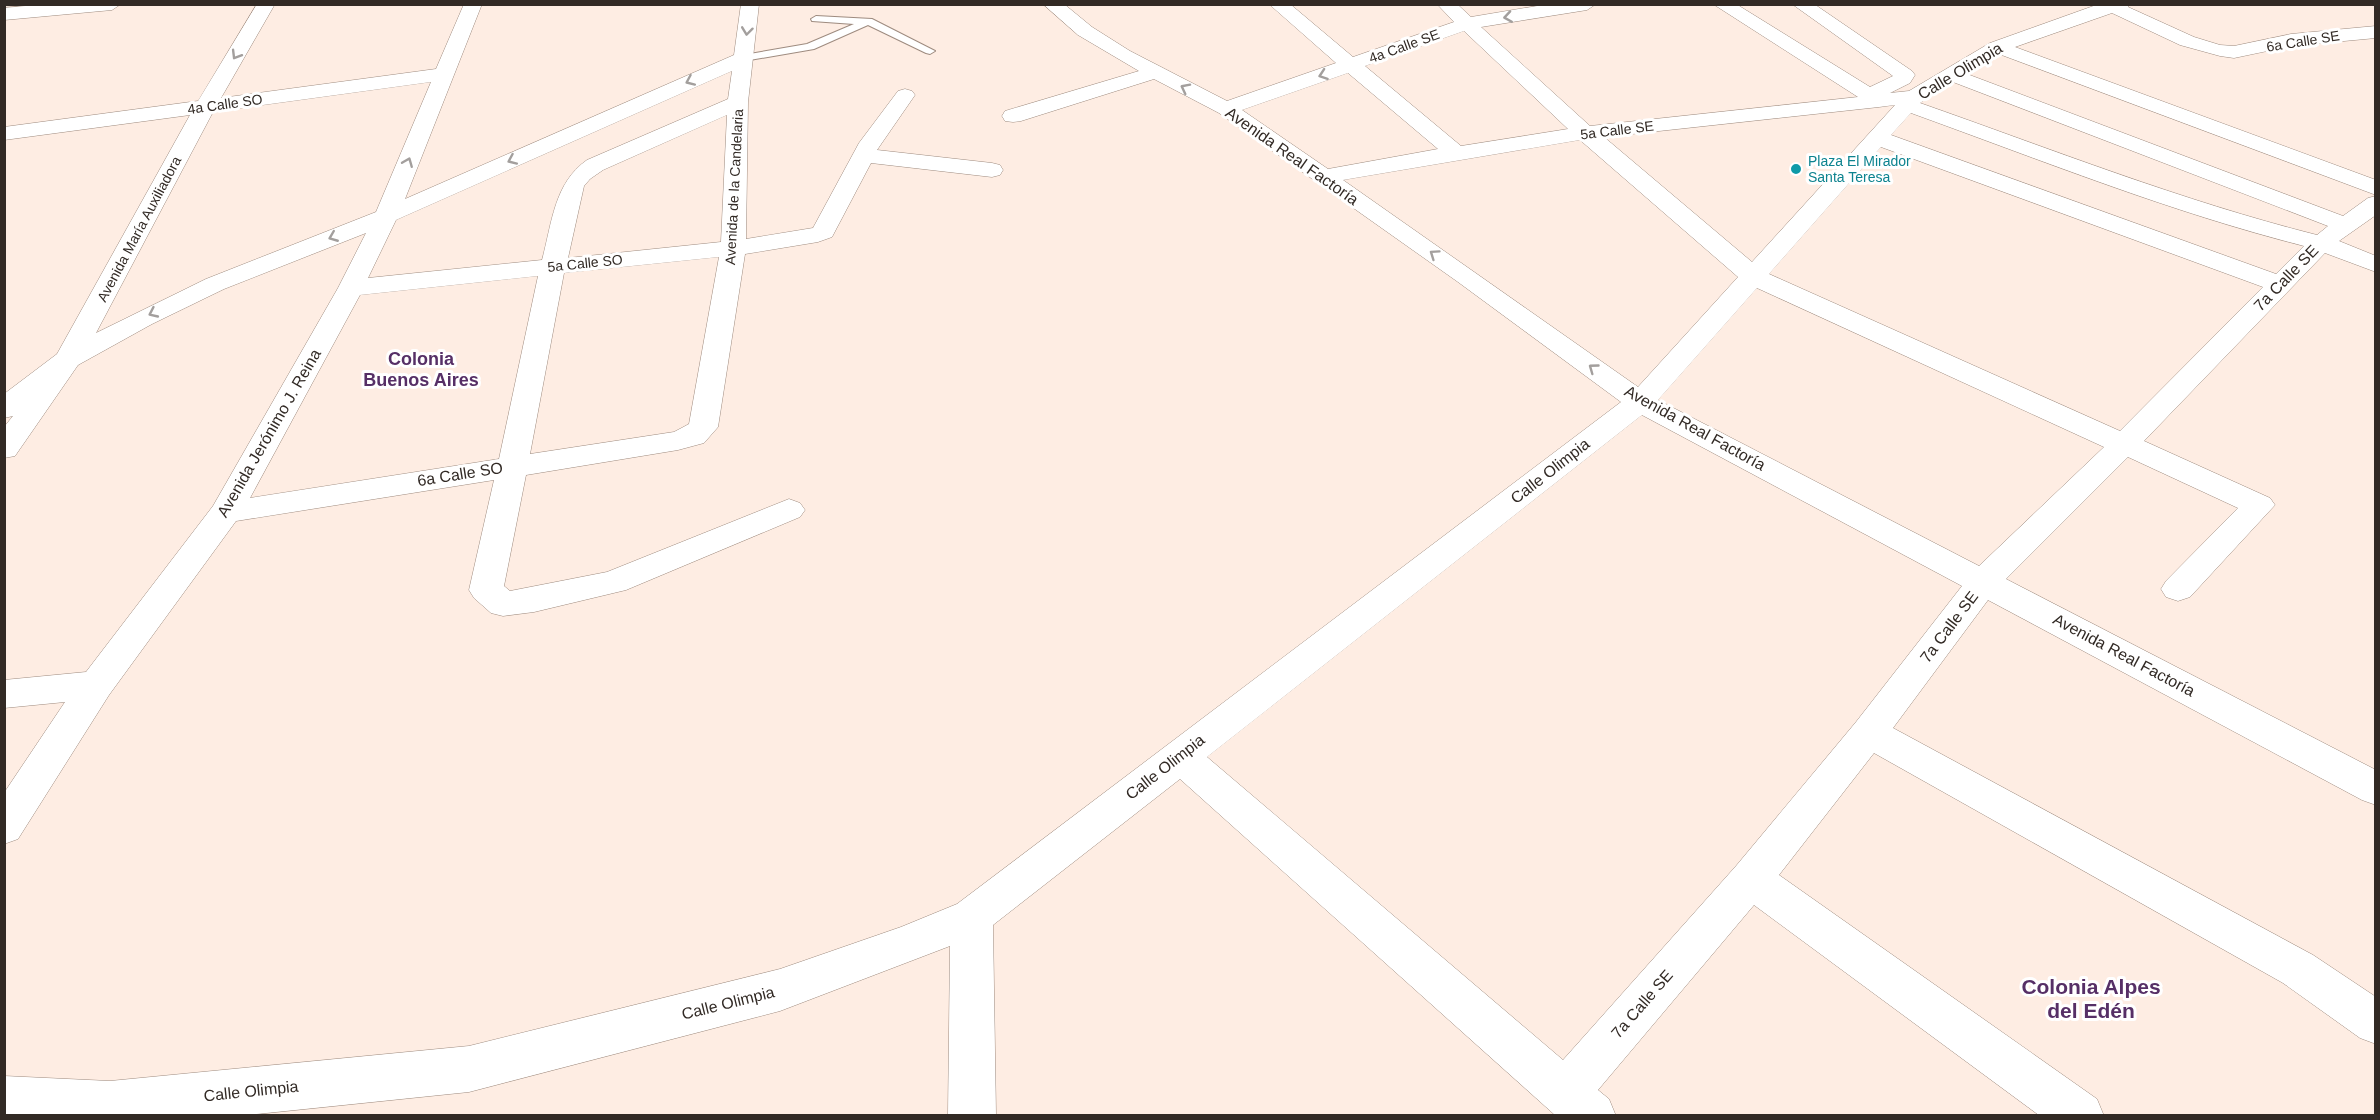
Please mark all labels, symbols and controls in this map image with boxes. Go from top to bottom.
one-way arrow [1504,10,1514,23]
one-way arrow [741,26,754,36]
street label: 4a Calle SE [1367,26,1441,66]
street label: 6a Calle SE [2265,27,2341,55]
street label: Calle Olimpia [1915,39,2005,103]
one-way arrow [232,49,243,59]
one-way arrow [1318,68,1329,81]
one-way arrow [686,74,697,86]
one-way arrow [1180,84,1191,96]
street label: 4a Calle SO [187,91,264,117]
street label: Avenida Real Factoría [1222,104,1362,208]
street label: Avenida de la Candelaria [722,108,746,265]
street label: 5a Calle SE [1579,118,1655,142]
street label: Avenida María Auxiliadora [94,153,184,304]
one-way arrow [507,153,518,165]
place label: Plaza El Mirador Santa Teresa [1808,153,1911,185]
one-way arrow [401,157,413,168]
marker: Plaza El Mirador Santa Teresa [1789,162,1803,176]
one-way arrow [328,230,339,242]
street label: 7a Calle SE [2251,242,2321,314]
one-way arrow [1430,250,1441,261]
street label: 5a Calle SO [547,251,623,275]
one-way arrow [149,305,160,317]
street label: Avenida Jerónimo J. Reina [214,346,324,520]
district label: Colonia Buenos Aires [363,349,479,390]
one-way arrow [1588,364,1599,375]
street label: Avenida Real Factoría [1622,382,1768,474]
street label: Calle Olimpia [1507,435,1593,507]
street label: 6a Calle SO [416,459,504,489]
street label: 7a Calle SE [1917,588,1981,666]
street label: Avenida Real Factoría [2050,610,2198,700]
street label: Calle Olimpia [1122,731,1208,803]
street label: 7a Calle SE [1608,967,1676,1041]
district label: Colonia Alpes del Edén [2021,975,2161,1022]
street label: Calle Olimpia [680,983,776,1023]
street label: Calle Olimpia [203,1078,299,1104]

